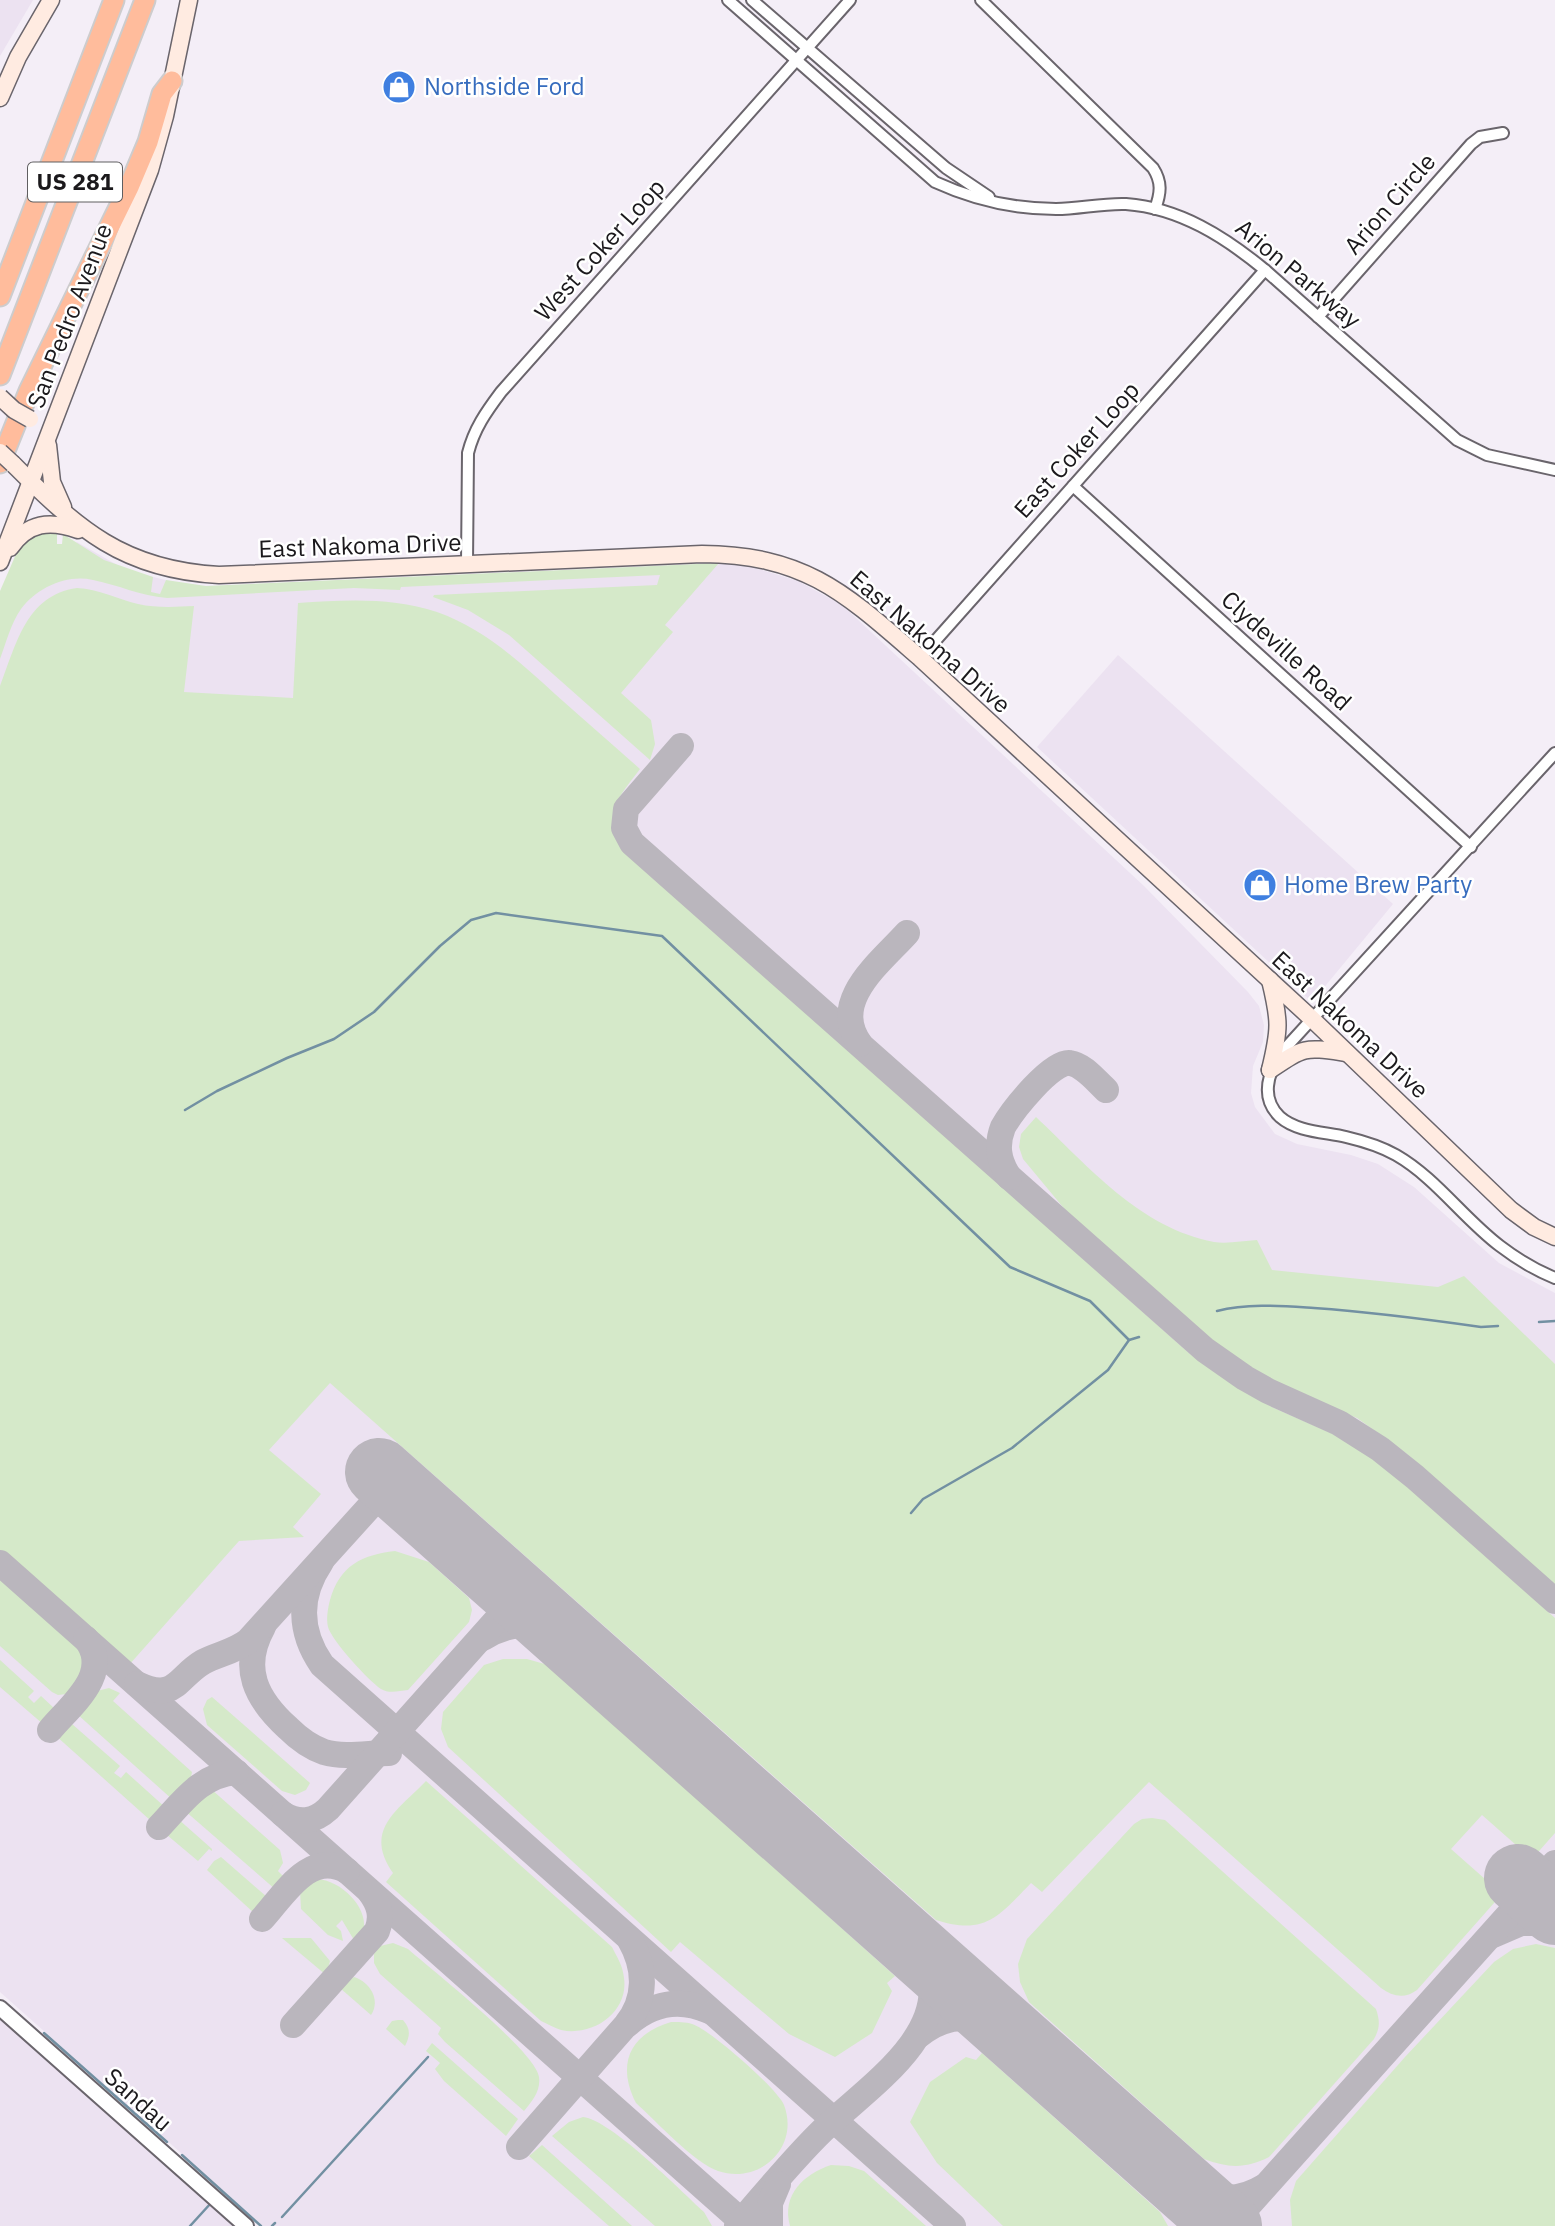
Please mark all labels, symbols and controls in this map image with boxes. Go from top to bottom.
shop icon: Northside Ford [380,68,418,106]
place label: Northside Ford [424,70,585,102]
street label: Arion Circle [1336,146,1442,261]
road number: US 281 [28,162,122,202]
street label: West Coker Loop [527,172,672,327]
street label: Arion Parkway [1229,211,1368,335]
street label: San Pedro Avenue [19,219,119,412]
street label: East Coker Loop [1006,374,1146,524]
street label: East Nakoma Drive [258,525,462,565]
street label: East Nakoma Drive [844,563,1018,720]
street label: Clydeville Road [1215,583,1359,717]
shop icon: Home Brew Party [1241,866,1279,904]
place label: Home Brew Party [1284,868,1472,900]
street label: East Nakoma Drive [1266,943,1436,1105]
street label: Sandau [98,2060,179,2138]

